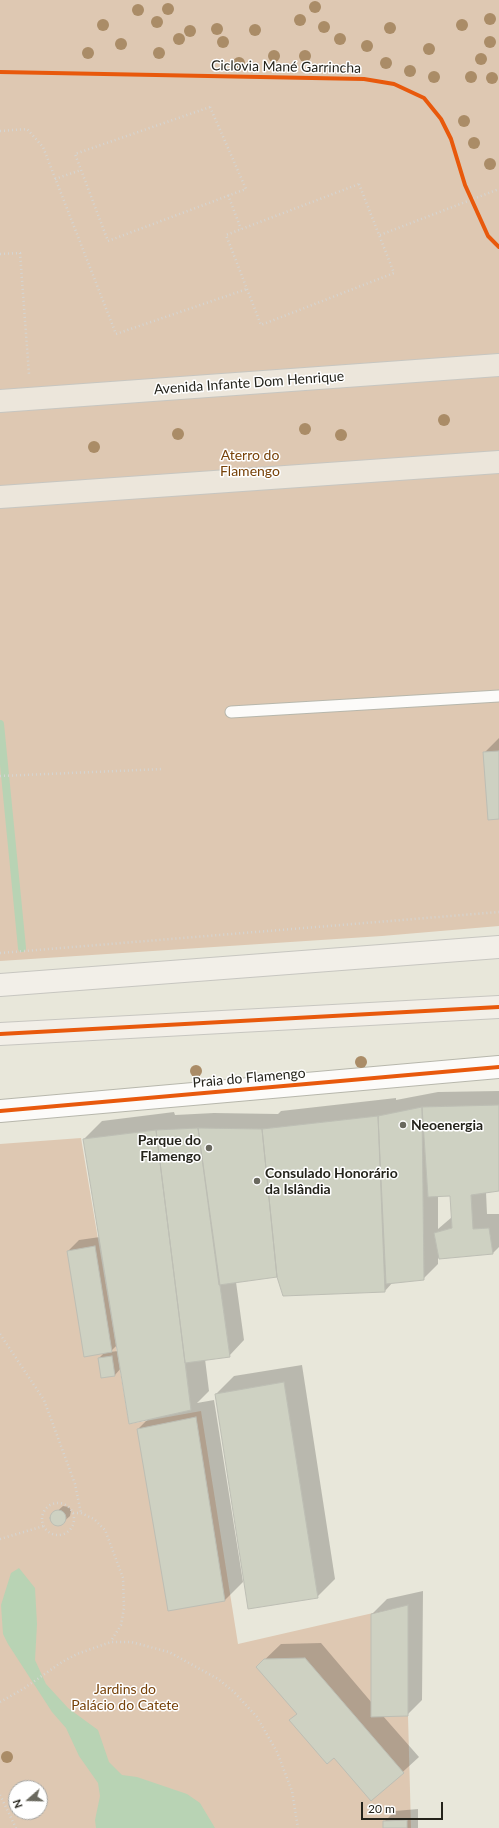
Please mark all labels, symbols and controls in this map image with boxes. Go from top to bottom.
street label: Ciclovia Mané Garrincha [211,57,361,77]
street label: Avenida Infante Dom Henrique [153,368,345,398]
park label: Aterro do Flamengo [220,447,280,480]
street label: Praia do Flamengo [192,1065,306,1091]
place label: Neoenergia [411,1117,483,1133]
marker: Neoenergia [398,1120,408,1130]
place label: Parque do Flamengo [138,1132,201,1164]
marker: Parque do Flamengo [204,1143,214,1153]
place label: Consulado Honorário da Islândia [265,1165,398,1198]
marker: Consulado Honorário da Islândia [252,1176,262,1186]
park label: Jardins do Palácio do Catete [71,1681,179,1714]
north arrow [8,1780,48,1820]
scale bar [363,1794,445,1820]
text: N [10,1798,25,1810]
text: 20 m [368,1801,395,1816]

